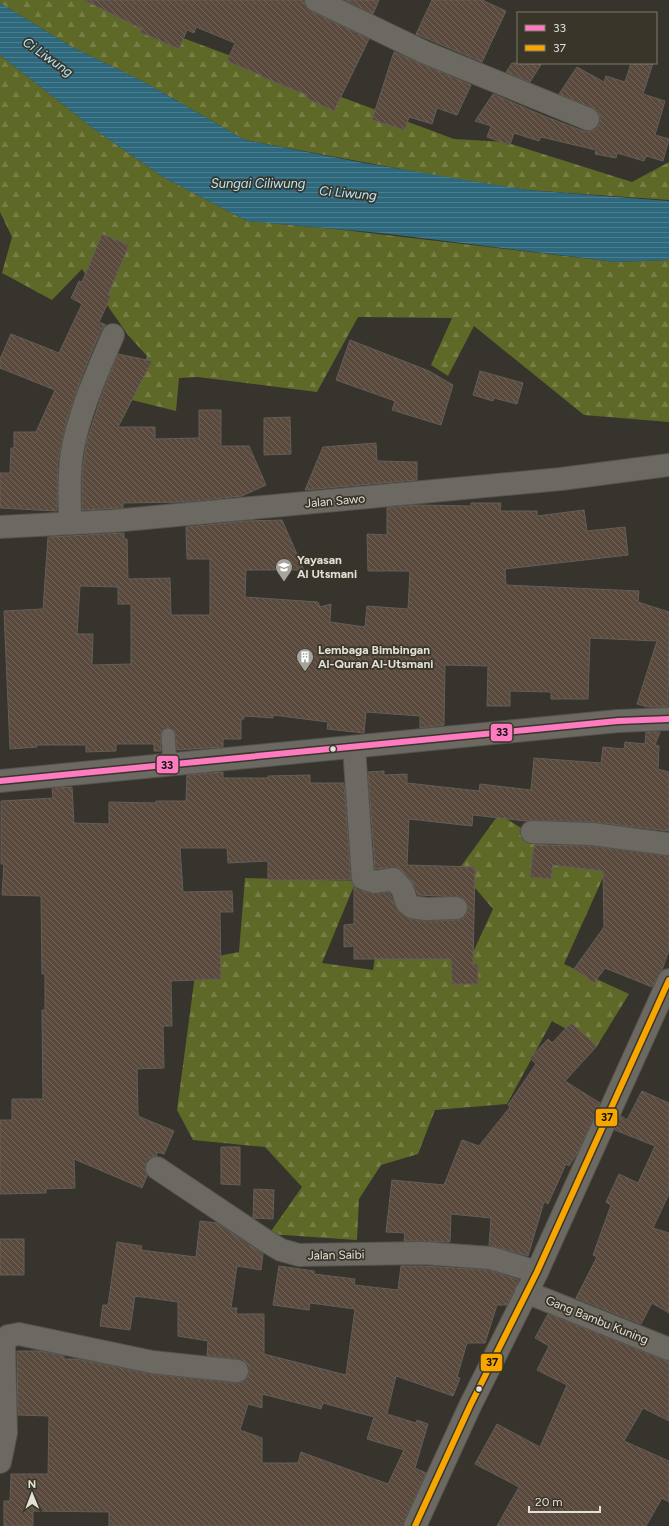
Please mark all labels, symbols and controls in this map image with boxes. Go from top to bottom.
legend [517,12,657,64]
text: 33 [553,21,566,35]
water label: Ci Liwung [20,34,76,80]
text: 37 [553,41,567,55]
water label: Sungai Ciliwung [211,176,306,191]
water label: Ci Liwung [319,183,378,203]
street label: Jalan Sawo [304,491,366,511]
place label: Yayasan Al Utsmani [297,553,357,581]
school or university icon: Yayasan Al Utsmani [274,557,294,582]
place label: Lembaga Bimbingan Al-Quran Al-Utsmani [318,643,433,671]
building icon: Lembaga Bimbingan Al-Quran Al-Utsmani [295,647,315,672]
line badge: 33 [490,723,513,742]
text: 33 [496,726,508,739]
unlabelled marker [328,744,338,754]
line badge: 33 [156,755,179,774]
text: 33 [161,759,173,772]
line badge: 37 [595,1108,618,1127]
text: 37 [601,1111,613,1124]
street label: Jalan Saibi [307,1248,365,1262]
street label: Gang Bambu Kuning [544,1293,650,1347]
line badge: 37 [480,1353,503,1372]
text: 37 [486,1356,498,1369]
unlabelled marker [474,1384,484,1394]
north arrow [12,1474,52,1514]
text: N [27,1478,36,1491]
scale bar [529,1488,600,1514]
text: 20 m [535,1495,563,1509]

